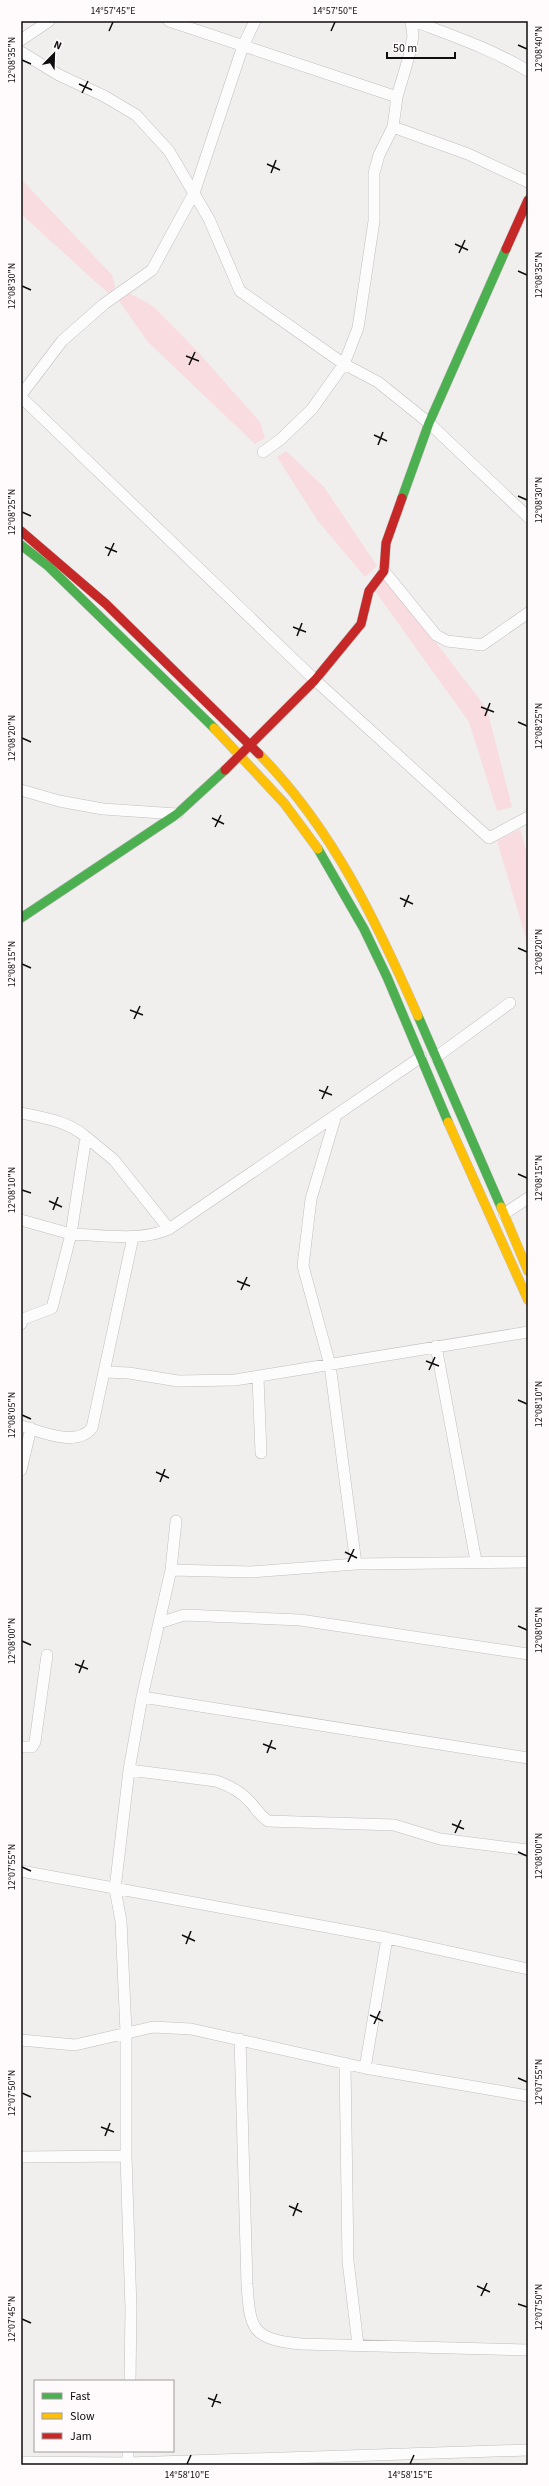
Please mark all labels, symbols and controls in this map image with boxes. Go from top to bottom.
text: 14°57'45"E [90,4,136,18]
text: 14°57'50"E [312,4,358,18]
text: 12°08'40"N [532,26,546,72]
north arrow [34,34,74,74]
scale bar [387,34,455,60]
text: 12°08'35"N [5,37,19,83]
text: N [51,37,64,54]
text: 50 m [393,40,417,57]
text: 12°08'35"N [532,252,546,298]
text: 12°08'30"N [5,263,19,309]
text: 12°08'30"N [532,477,546,523]
text: 12°08'25"N [5,489,19,535]
text: 12°08'25"N [532,703,546,749]
text: 12°08'20"N [5,715,19,761]
text: 12°08'20"N [532,929,546,975]
text: 12°08'15"N [5,941,19,987]
text: 12°08'15"N [532,1155,546,1201]
text: 12°08'10"N [5,1167,19,1213]
text: 12°08'10"N [532,1381,546,1427]
text: 12°08'05"N [5,1392,19,1438]
text: 12°08'05"N [532,1607,546,1653]
text: 12°08'00"N [5,1618,19,1664]
text: 12°08'00"N [532,1833,546,1879]
text: 12°07'55"N [5,1844,19,1890]
text: 12°07'55"N [532,2059,546,2105]
text: 12°07'50"N [5,2070,19,2116]
text: 12°07'50"N [532,2284,546,2330]
text: 12°07'45"N [5,2296,19,2342]
legend [34,2380,174,2452]
text: Fast [70,2388,90,2405]
text: Slow [70,2408,95,2425]
text: Jam [70,2428,92,2445]
text: 14°58'10"E [164,2468,210,2482]
text: 14°58'15"E [387,2468,433,2482]

